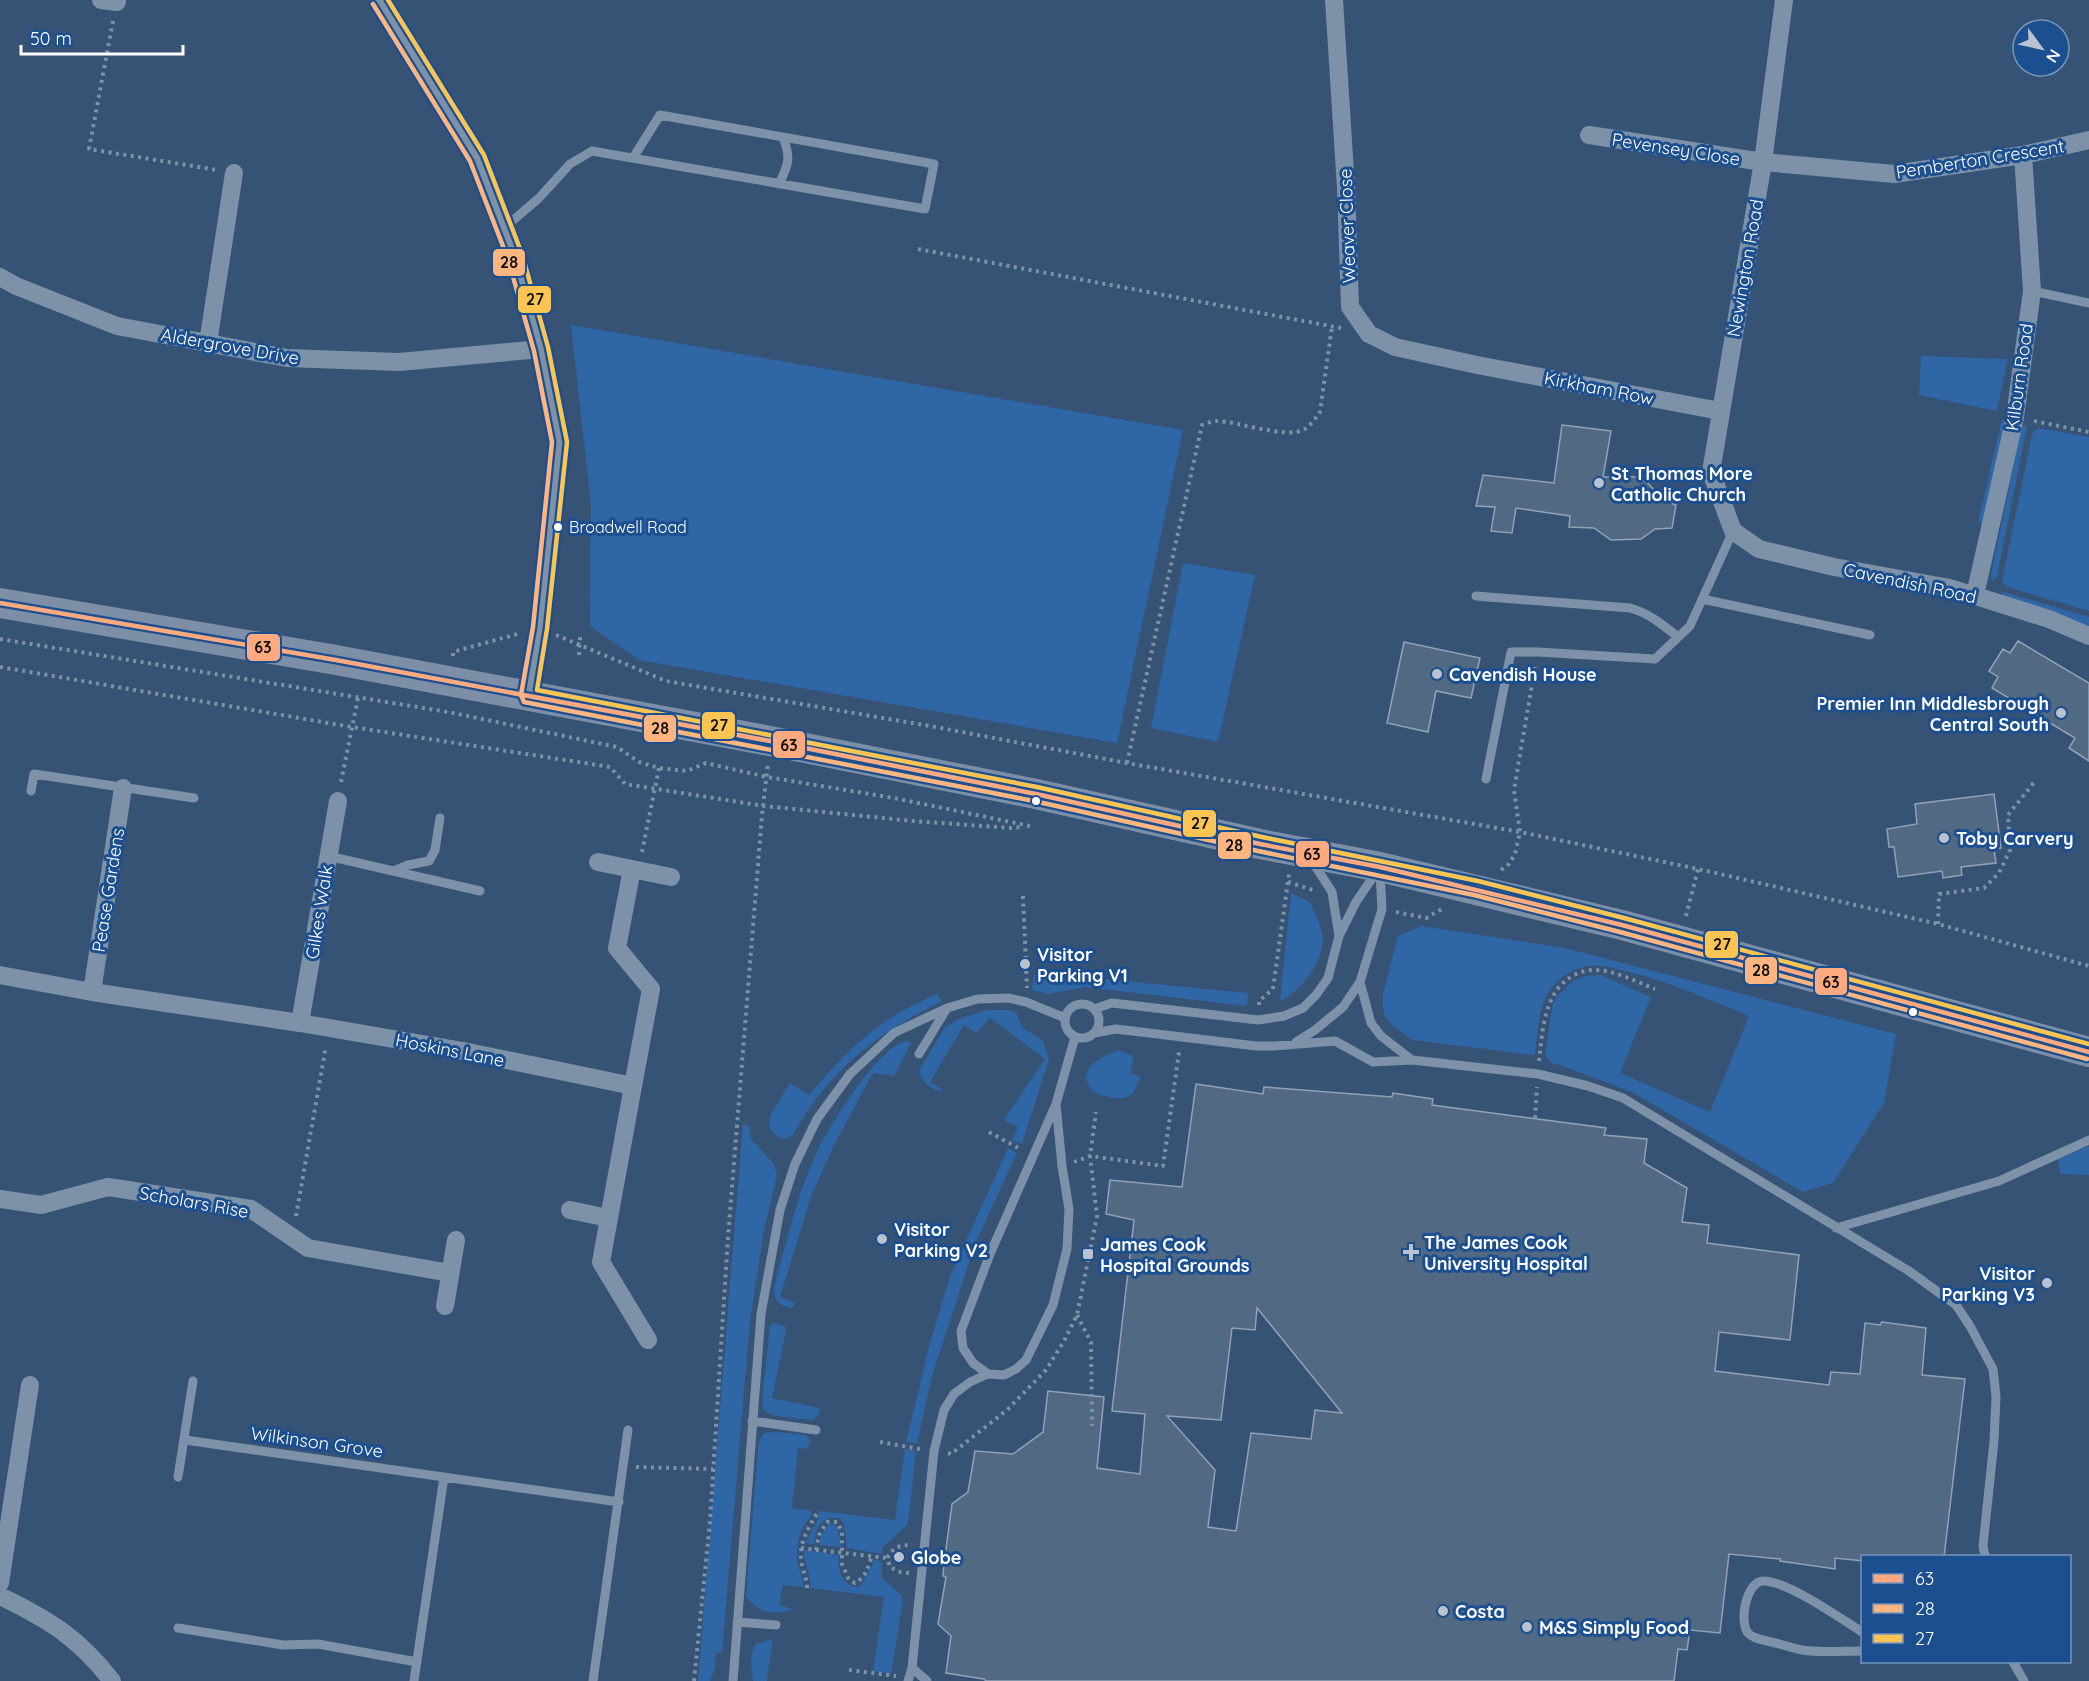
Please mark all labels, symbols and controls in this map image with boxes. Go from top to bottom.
scale bar [21,18,183,56]
north arrow [2011,18,2071,78]
text: 50 m [30,27,72,50]
text: N [2042,46,2065,67]
street label: Pevensey Close [1610,128,1742,170]
street label: Pemberton Crescent [1894,134,2066,184]
street label: Weaver Close [1334,168,1360,284]
street label: Newington Road [1722,197,1768,339]
line badge: 28 [492,248,526,277]
text: 28 [500,252,518,272]
line badge: 27 [517,285,552,314]
text: 27 [526,289,544,309]
street label: Kilburn Road [2000,322,2038,432]
street label: Aldergrove Drive [159,323,301,369]
street label: Kirkham Row [1542,366,1656,410]
place label: St Thomas More Catholic Church [1611,462,1753,506]
marker: St Thomas More Catholic Church [1592,476,1606,490]
place label: Broadwell Road [569,517,687,537]
marker: Broadwell Road [552,521,564,533]
street label: Cavendish Road [1841,558,1979,608]
line badge: 63 [246,633,281,662]
text: 63 [254,637,272,657]
place label: Cavendish House [1449,663,1597,686]
marker: Cavendish House [1430,667,1444,681]
place label: Premier Inn Middlesbrough Central South [1816,692,2049,736]
marker: Premier Inn Middlesbrough Central South [2054,706,2068,720]
line badge: 27 [701,711,736,740]
line badge: 28 [643,714,677,743]
text: 27 [710,715,728,735]
text: 28 [651,718,669,738]
line badge: 63 [772,730,806,759]
text: 63 [780,735,798,755]
unlabelled marker [1030,795,1042,807]
line badge: 27 [1182,809,1217,838]
text: 27 [1191,813,1209,833]
street label: Pease Gardens [87,826,129,954]
place label: Toby Carvery [1956,827,2074,850]
line badge: 28 [1217,831,1252,860]
marker: Toby Carvery [1937,831,1951,845]
text: 28 [1225,835,1243,855]
line badge: 63 [1295,840,1330,868]
text: 63 [1303,844,1321,864]
street label: Gilkes Walk [300,863,338,961]
line badge: 27 [1704,930,1739,959]
text: 27 [1713,934,1731,954]
place label: Visitor Parking V1 [1037,943,1128,987]
line badge: 28 [1744,956,1778,985]
marker: Visitor Parking V1 [1018,957,1032,971]
text: 28 [1752,960,1770,980]
line badge: 63 [1814,967,1848,996]
text: 63 [1822,972,1840,992]
unlabelled marker [1907,1006,1919,1018]
street label: Hoskins Lane [394,1028,506,1072]
street label: Scholars Rise [138,1181,250,1223]
place label: Visitor Parking V2 [894,1218,988,1262]
place label: The James Cook University Hospital [1424,1231,1588,1275]
marker: Visitor Parking V2 [875,1232,889,1246]
place label: James Cook Hospital Grounds [1100,1233,1250,1277]
marker: The James Cook University Hospital [1402,1243,1420,1261]
marker: James Cook Hospital Grounds [1081,1247,1095,1261]
place label: Visitor Parking V3 [1942,1262,2035,1306]
marker: Visitor Parking V3 [2040,1276,2054,1290]
street label: Wilkinson Grove [249,1421,385,1463]
place label: Globe [911,1546,961,1569]
marker: Globe [892,1550,906,1564]
legend [1861,1555,2071,1663]
text: 63 [1915,1567,1934,1590]
text: 28 [1915,1597,1935,1620]
place label: Costa [1455,1600,1505,1623]
marker: Costa [1436,1604,1450,1618]
place label: M&S Simply Food [1539,1616,1689,1639]
marker: M&S Simply Food [1520,1620,1534,1634]
text: 27 [1915,1627,1934,1650]

